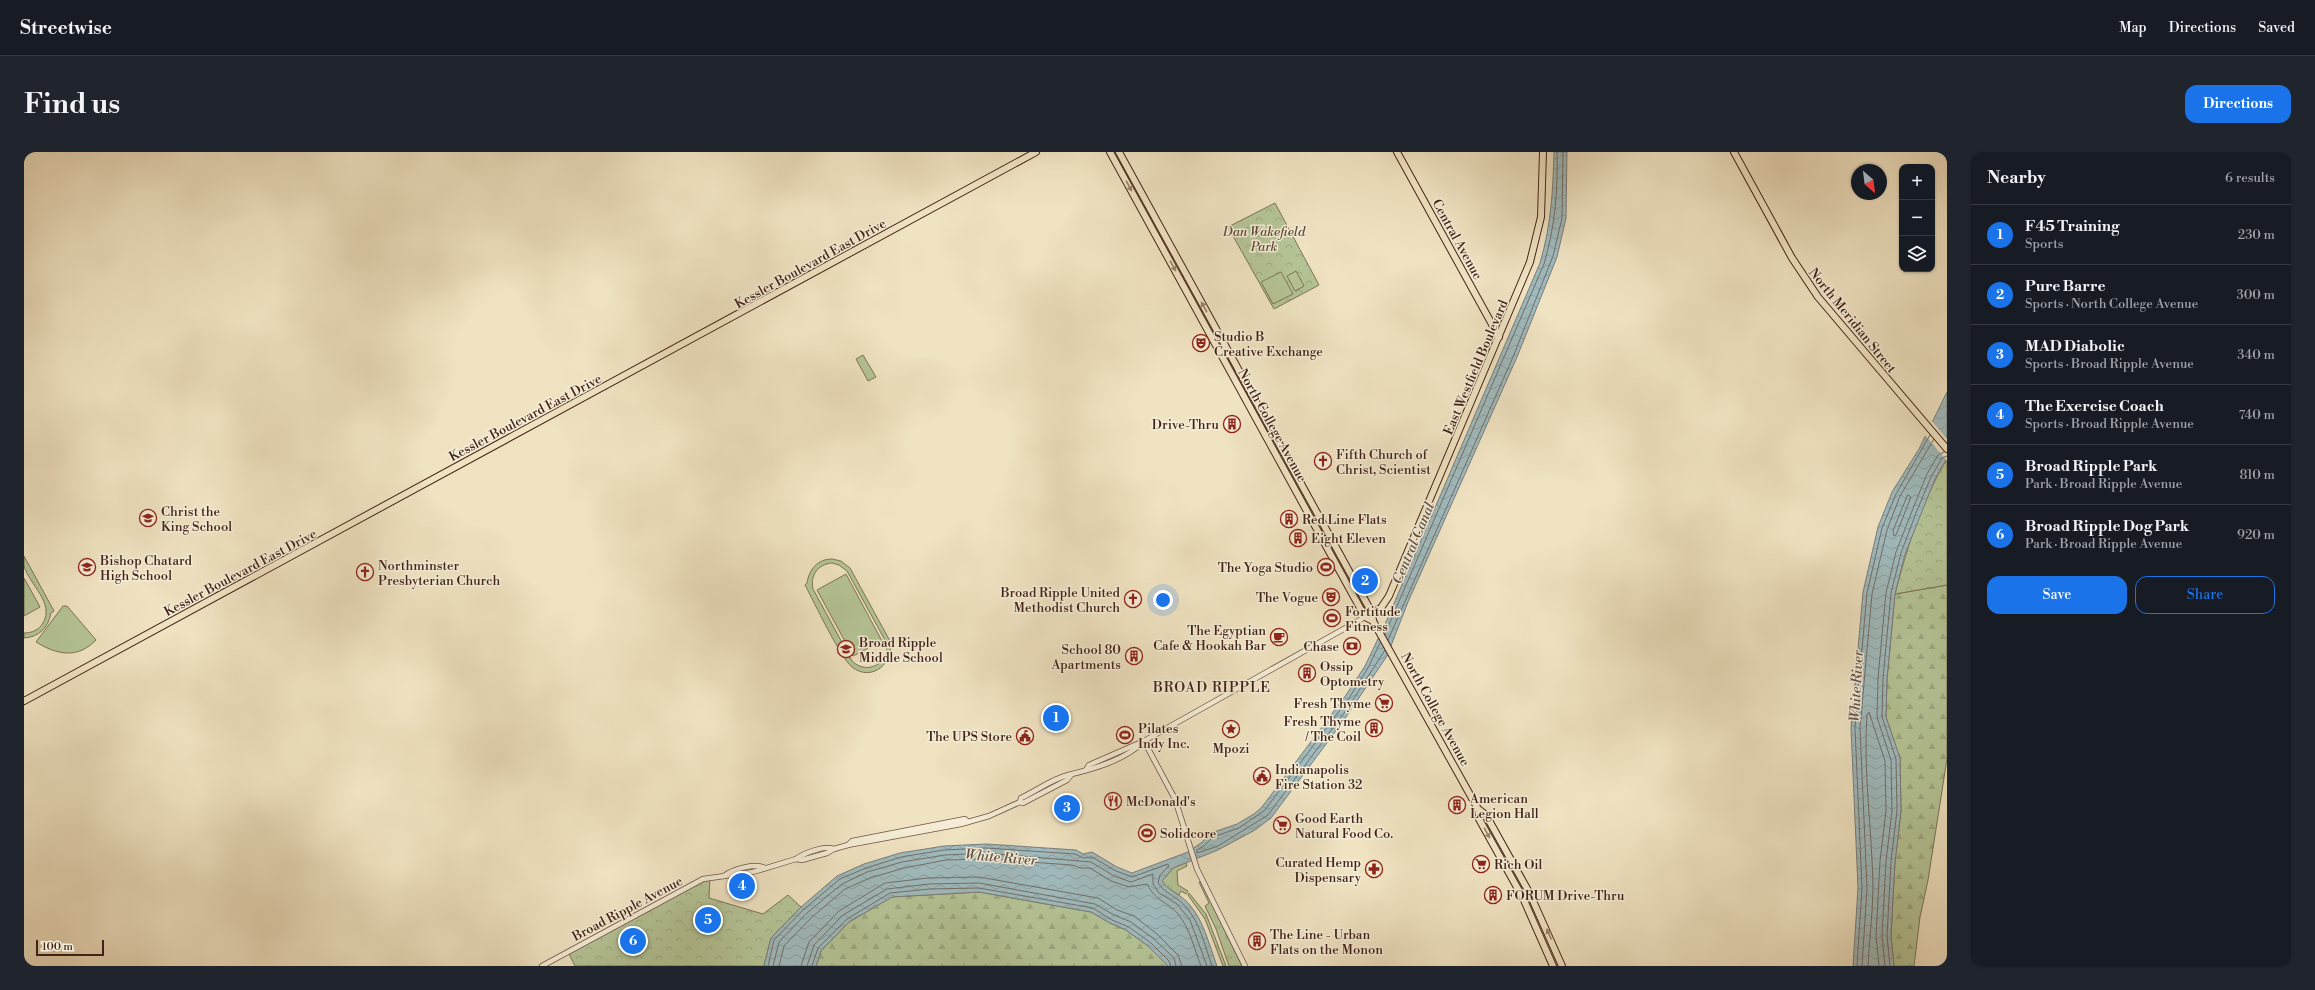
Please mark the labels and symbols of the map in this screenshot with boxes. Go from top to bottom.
north arrow [1851,164,1887,200]
one-way arrow [1125,180,1132,192]
street label: Central Avenue [1428,197,1486,283]
street label: Kessler Boulevard East Drive [732,215,889,312]
park label: Dan Wakefield Park [1222,224,1306,255]
one-way arrow [1169,260,1176,272]
street label: North Meridian Street [1805,265,1900,377]
street label: East Westfield Boulevard [1440,297,1512,437]
one-way arrow [1201,301,1208,313]
place label: Studio B Creative Exchange [1214,329,1323,360]
theatre icon: Studio B Creative Exchange [1191,333,1211,353]
street label: North College Avenue [1234,366,1310,485]
street label: Kessler Boulevard East Drive [446,371,605,465]
building icon: Drive-Thru [1222,414,1242,434]
place label: Drive-Thru [1152,417,1220,433]
place label: Fifth Church of Christ, Scientist [1336,447,1431,478]
church icon: Fifth Church of Christ, Scientist [1313,451,1333,471]
water label: Central Canal [1389,499,1439,587]
place label: Christ the King School [161,504,232,535]
school or university icon: Christ the King School [138,508,158,528]
building icon: Red Line Flats [1279,509,1299,529]
place label: Red Line Flats [1302,512,1387,528]
street label: Kessler Boulevard East Drive [161,526,320,620]
building icon: Eight Eleven [1288,528,1308,548]
place label: Eight Eleven [1311,531,1386,547]
place label: Bishop Chatard High School [99,553,193,584]
school or university icon: Bishop Chatard High School [77,557,97,577]
sports icon: The Yoga Studio [1316,557,1336,577]
place label: Northminster Presbyterian Church [378,558,500,589]
place label: The Yoga Studio [1218,560,1313,576]
church icon: Northminster Presbyterian Church [355,562,375,582]
pin: 2 [1352,566,1378,596]
place label: Broad Ripple United Methodist Church [999,585,1121,616]
theatre icon: The Vogue [1321,587,1341,607]
church icon: Broad Ripple United Methodist Church [1123,589,1143,609]
your location [1153,590,1173,610]
place label: The Vogue [1256,590,1318,606]
place label: Fortitude Fitness [1345,604,1401,635]
sports icon: Fortitude Fitness [1322,608,1342,628]
place label: The Egyptian Cafe & Hookah Bar [1153,623,1266,654]
cafe icon: The Egyptian Cafe & Hookah Bar [1269,627,1289,647]
place label: Broad Ripple Middle School [858,635,943,666]
bank icon: Chase [1342,636,1362,656]
school or university icon: Broad Ripple Middle School [836,639,856,659]
place label: Chase [1303,639,1339,655]
place label: School 80 Apartments [1050,642,1121,673]
building icon: School 80 Apartments [1124,646,1144,666]
water label: White River [1846,649,1868,722]
street label: North College Avenue [1397,650,1473,769]
place label: Ossip Optometry [1320,659,1385,690]
building icon: Ossip Optometry [1297,663,1317,683]
district label: BROAD RIPPLE [1152,679,1271,697]
supermarket icon: Fresh Thyme [1374,693,1394,713]
place label: Fresh Thyme [1294,696,1371,712]
pin: 1 [1043,703,1069,733]
place label: Fresh Thyme / The Coil [1284,714,1361,745]
building icon: Fresh Thyme / The Coil [1364,718,1384,738]
place icon: Mpozi [1221,719,1241,739]
place label: Pilates Indy Inc. [1138,721,1189,752]
sports icon: Pilates Indy Inc. [1115,725,1135,745]
public building icon: The UPS Store [1015,726,1035,746]
place label: The UPS Store [926,729,1012,745]
place label: Mpozi [1213,741,1249,757]
place label: Indianapolis Fire Station 32 [1275,762,1363,793]
public building icon: Indianapolis Fire Station 32 [1252,766,1272,786]
restaurant icon: McDonald's [1103,791,1123,811]
place label: American Legion Hall [1469,791,1539,822]
pin: 3 [1054,793,1080,823]
place label: McDonald's [1126,794,1196,810]
building icon: American Legion Hall [1447,795,1467,815]
place label: Good Earth Natural Food Co. [1295,811,1393,842]
supermarket icon: Good Earth Natural Food Co. [1272,815,1292,835]
sports icon: Solidcore [1137,823,1157,843]
place label: Solidcore [1160,826,1217,842]
one-way arrow [1484,827,1490,839]
water label: White River [964,846,1038,870]
supermarket icon: Rich Oil [1471,854,1491,874]
place label: Curated Hemp Dispensary [1276,855,1362,886]
place label: Rich Oil [1494,857,1543,873]
pharmacy icon: Curated Hemp Dispensary [1364,859,1384,879]
pin: 4 [729,871,755,901]
street label: Broad Ripple Avenue [569,873,686,945]
building icon: FORUM Drive-Thru [1483,885,1503,905]
place label: FORUM Drive-Thru [1506,888,1625,904]
pin: 5 [695,905,721,935]
pin: 6 [620,926,646,956]
place label: The Line - Urban Flats on the Monon [1270,927,1383,958]
one-way arrow [1545,928,1551,940]
building icon: The Line - Urban Flats on the Monon [1247,931,1267,951]
scale bar [36,938,104,957]

